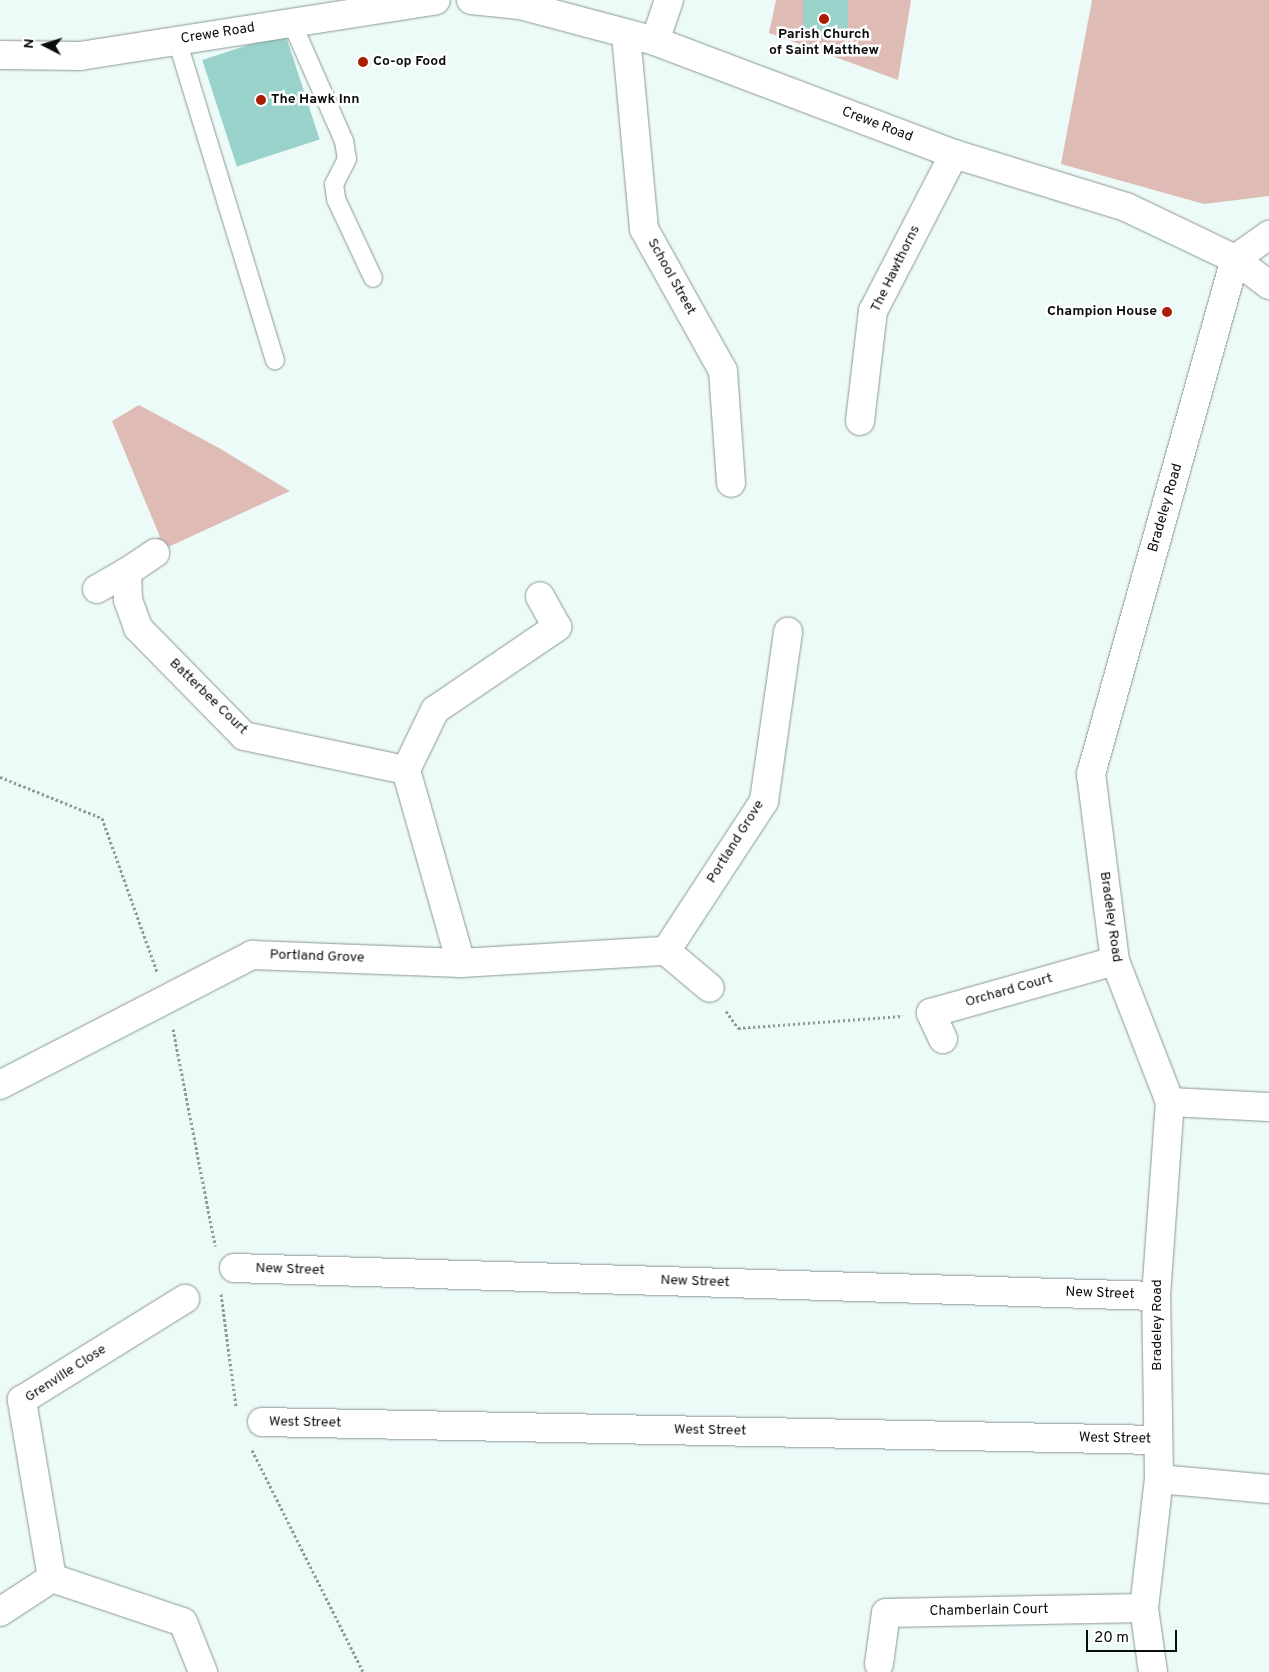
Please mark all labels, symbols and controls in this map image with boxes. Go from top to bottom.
marker: Parish Church of Saint Matthew [818,13,830,25]
north arrow [20,20,70,70]
street label: Crewe Road [180,20,256,48]
place label: Parish Church of Saint Matthew [769,27,879,59]
text: N [21,38,38,49]
place label: Co-op Food [373,54,446,70]
marker: Co-op Food [357,56,369,68]
place label: The Hawk Inn [271,92,359,108]
marker: The Hawk Inn [255,94,267,106]
street label: Crewe Road [839,104,915,146]
street label: The Hawthorns [868,223,924,315]
street label: School Street [643,236,699,318]
place label: Champion House [1047,304,1157,320]
marker: Champion House [1161,306,1173,318]
street label: Bradeley Road [1145,462,1187,554]
street label: Batterbee Court [165,655,251,739]
street label: Portland Grove [704,797,768,887]
street label: Bradeley Road [1095,871,1125,963]
street label: Portland Grove [269,947,365,967]
street label: Orchard Court [963,971,1055,1011]
street label: New Street [255,1260,325,1280]
street label: New Street [660,1272,730,1292]
street label: Bradeley Road [1150,1279,1166,1371]
street label: New Street [1065,1284,1135,1304]
street label: Grenville Close [22,1341,110,1407]
street label: West Street [269,1414,341,1432]
street label: West Street [674,1422,746,1440]
street label: West Street [1079,1430,1151,1448]
street label: Chamberlain Court [929,1602,1049,1620]
scale bar [1089,1620,1180,1652]
text: 20 m [1094,1629,1129,1648]

